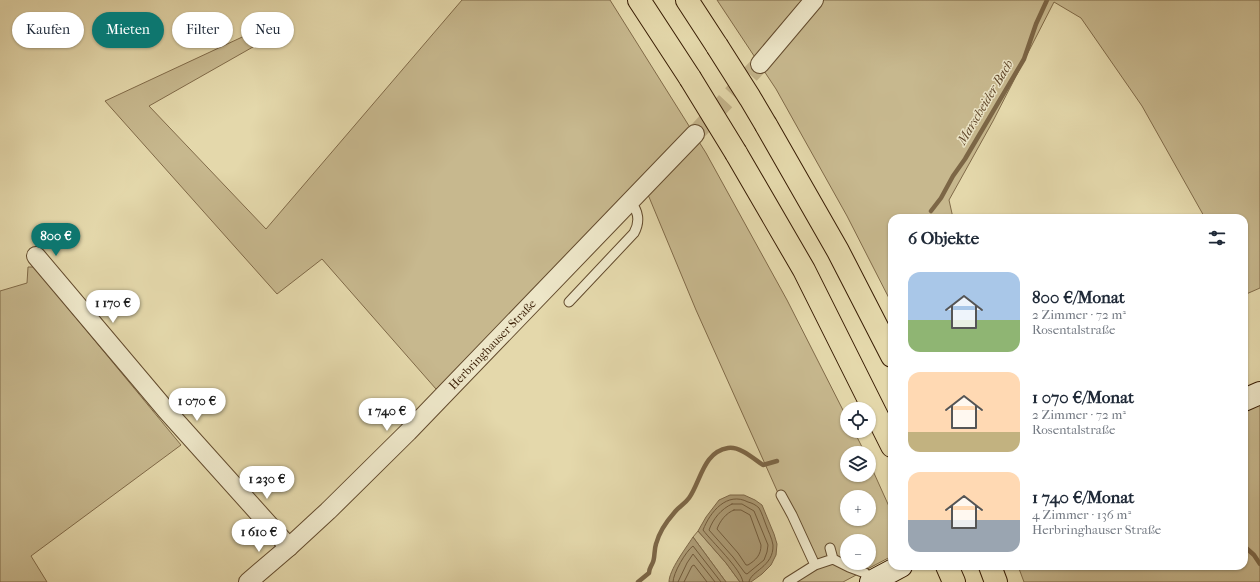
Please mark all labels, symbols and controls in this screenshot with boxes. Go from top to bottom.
chip: Kaufen [12,12,84,48]
chip: Mieten [92,12,164,48]
chip: Filter [172,12,233,48]
chip: Neu [241,12,294,48]
water label: Marscheider Bach [953,57,1016,148]
pin: 800 € [28,223,84,257]
icon: filters [1206,227,1228,249]
text: 800 € [40,228,72,243]
text: 6 Objekte [908,228,979,248]
text: 800 €/Monat [1032,287,1125,307]
icon: home [940,288,988,336]
pin: 1 170 € [76,290,150,324]
text: 1 170 € [95,295,131,310]
street label: Herbringhauser Straße [446,296,539,392]
text: 2 Zimmer · 72 m² [1032,307,1126,322]
text: Rosentalstraße [1032,322,1115,337]
text: 1 070 €/Monat [1032,387,1134,407]
pin: 1 070 € [160,388,234,422]
icon: home [940,388,988,436]
text: 1 070 € [178,393,216,408]
pin: 1 740 € [350,398,424,432]
map controls [840,402,876,570]
button: locate [840,402,876,438]
text: 1 740 € [368,403,406,418]
text: 2 Zimmer · 72 m² [1032,407,1126,422]
text: Rosentalstraße [1032,422,1115,437]
button: layers [840,446,876,482]
pin: 1 230 € [230,466,304,500]
text: 1 230 € [248,471,286,486]
text: 1 740 €/Monat [1032,487,1134,507]
icon: home [940,488,988,536]
button: + [840,490,876,526]
text: 4 Zimmer · 136 m² [1032,507,1131,522]
pin: 1 610 € [222,519,296,553]
text: Herbringhauser Straße [1032,522,1161,537]
text: 1 610 € [241,524,277,539]
button: − [840,534,876,570]

